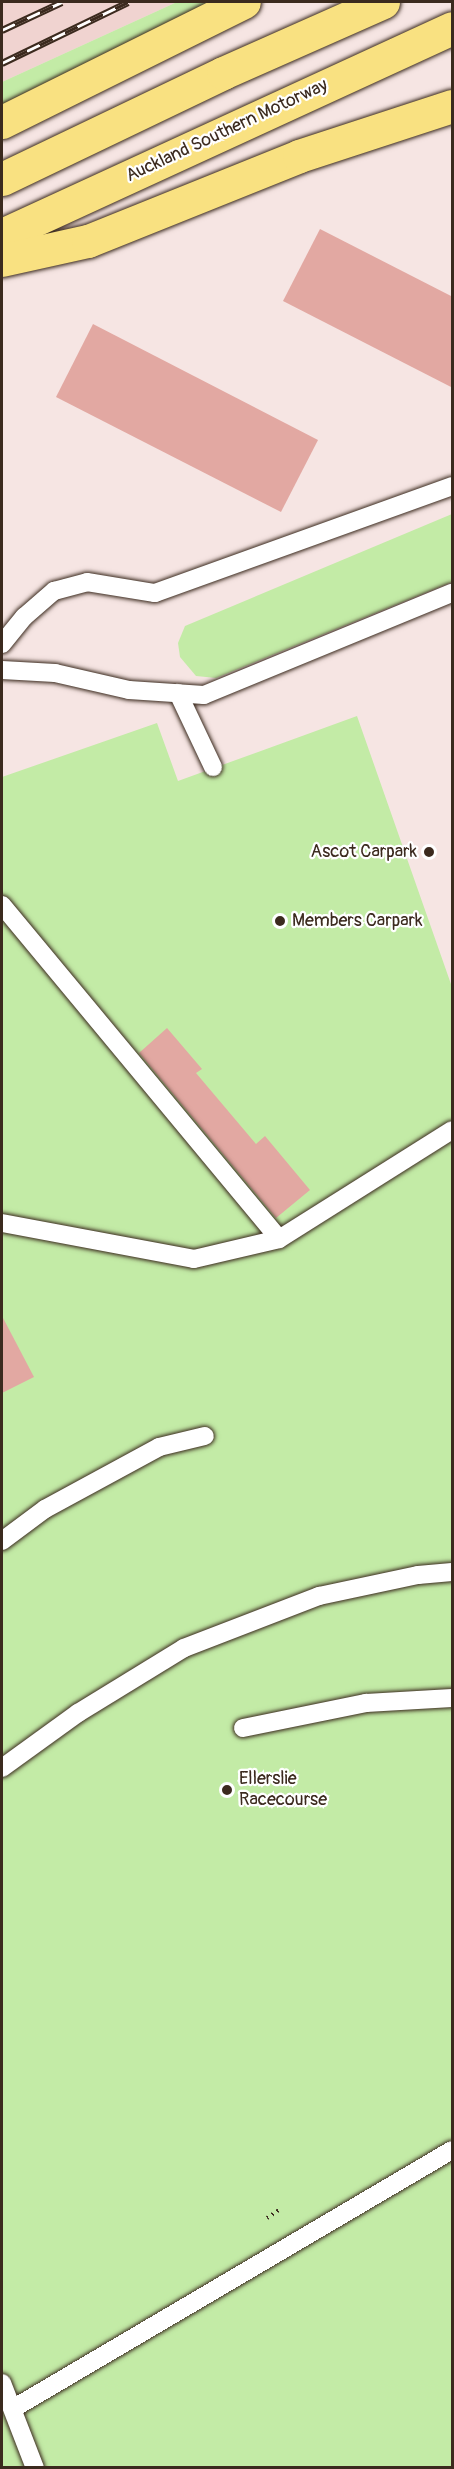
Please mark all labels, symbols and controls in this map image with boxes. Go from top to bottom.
street label: Auckland Southern Motorway [123,75,331,187]
place label: Ascot Carpark [311,841,417,863]
marker: Ascot Carpark [422,845,436,859]
place label: Members Carpark [292,910,422,932]
marker: Members Carpark [273,914,287,928]
place label: Ellerslie Racecourse [239,1769,327,1812]
marker: Ellerslie Racecourse [220,1783,234,1797]

